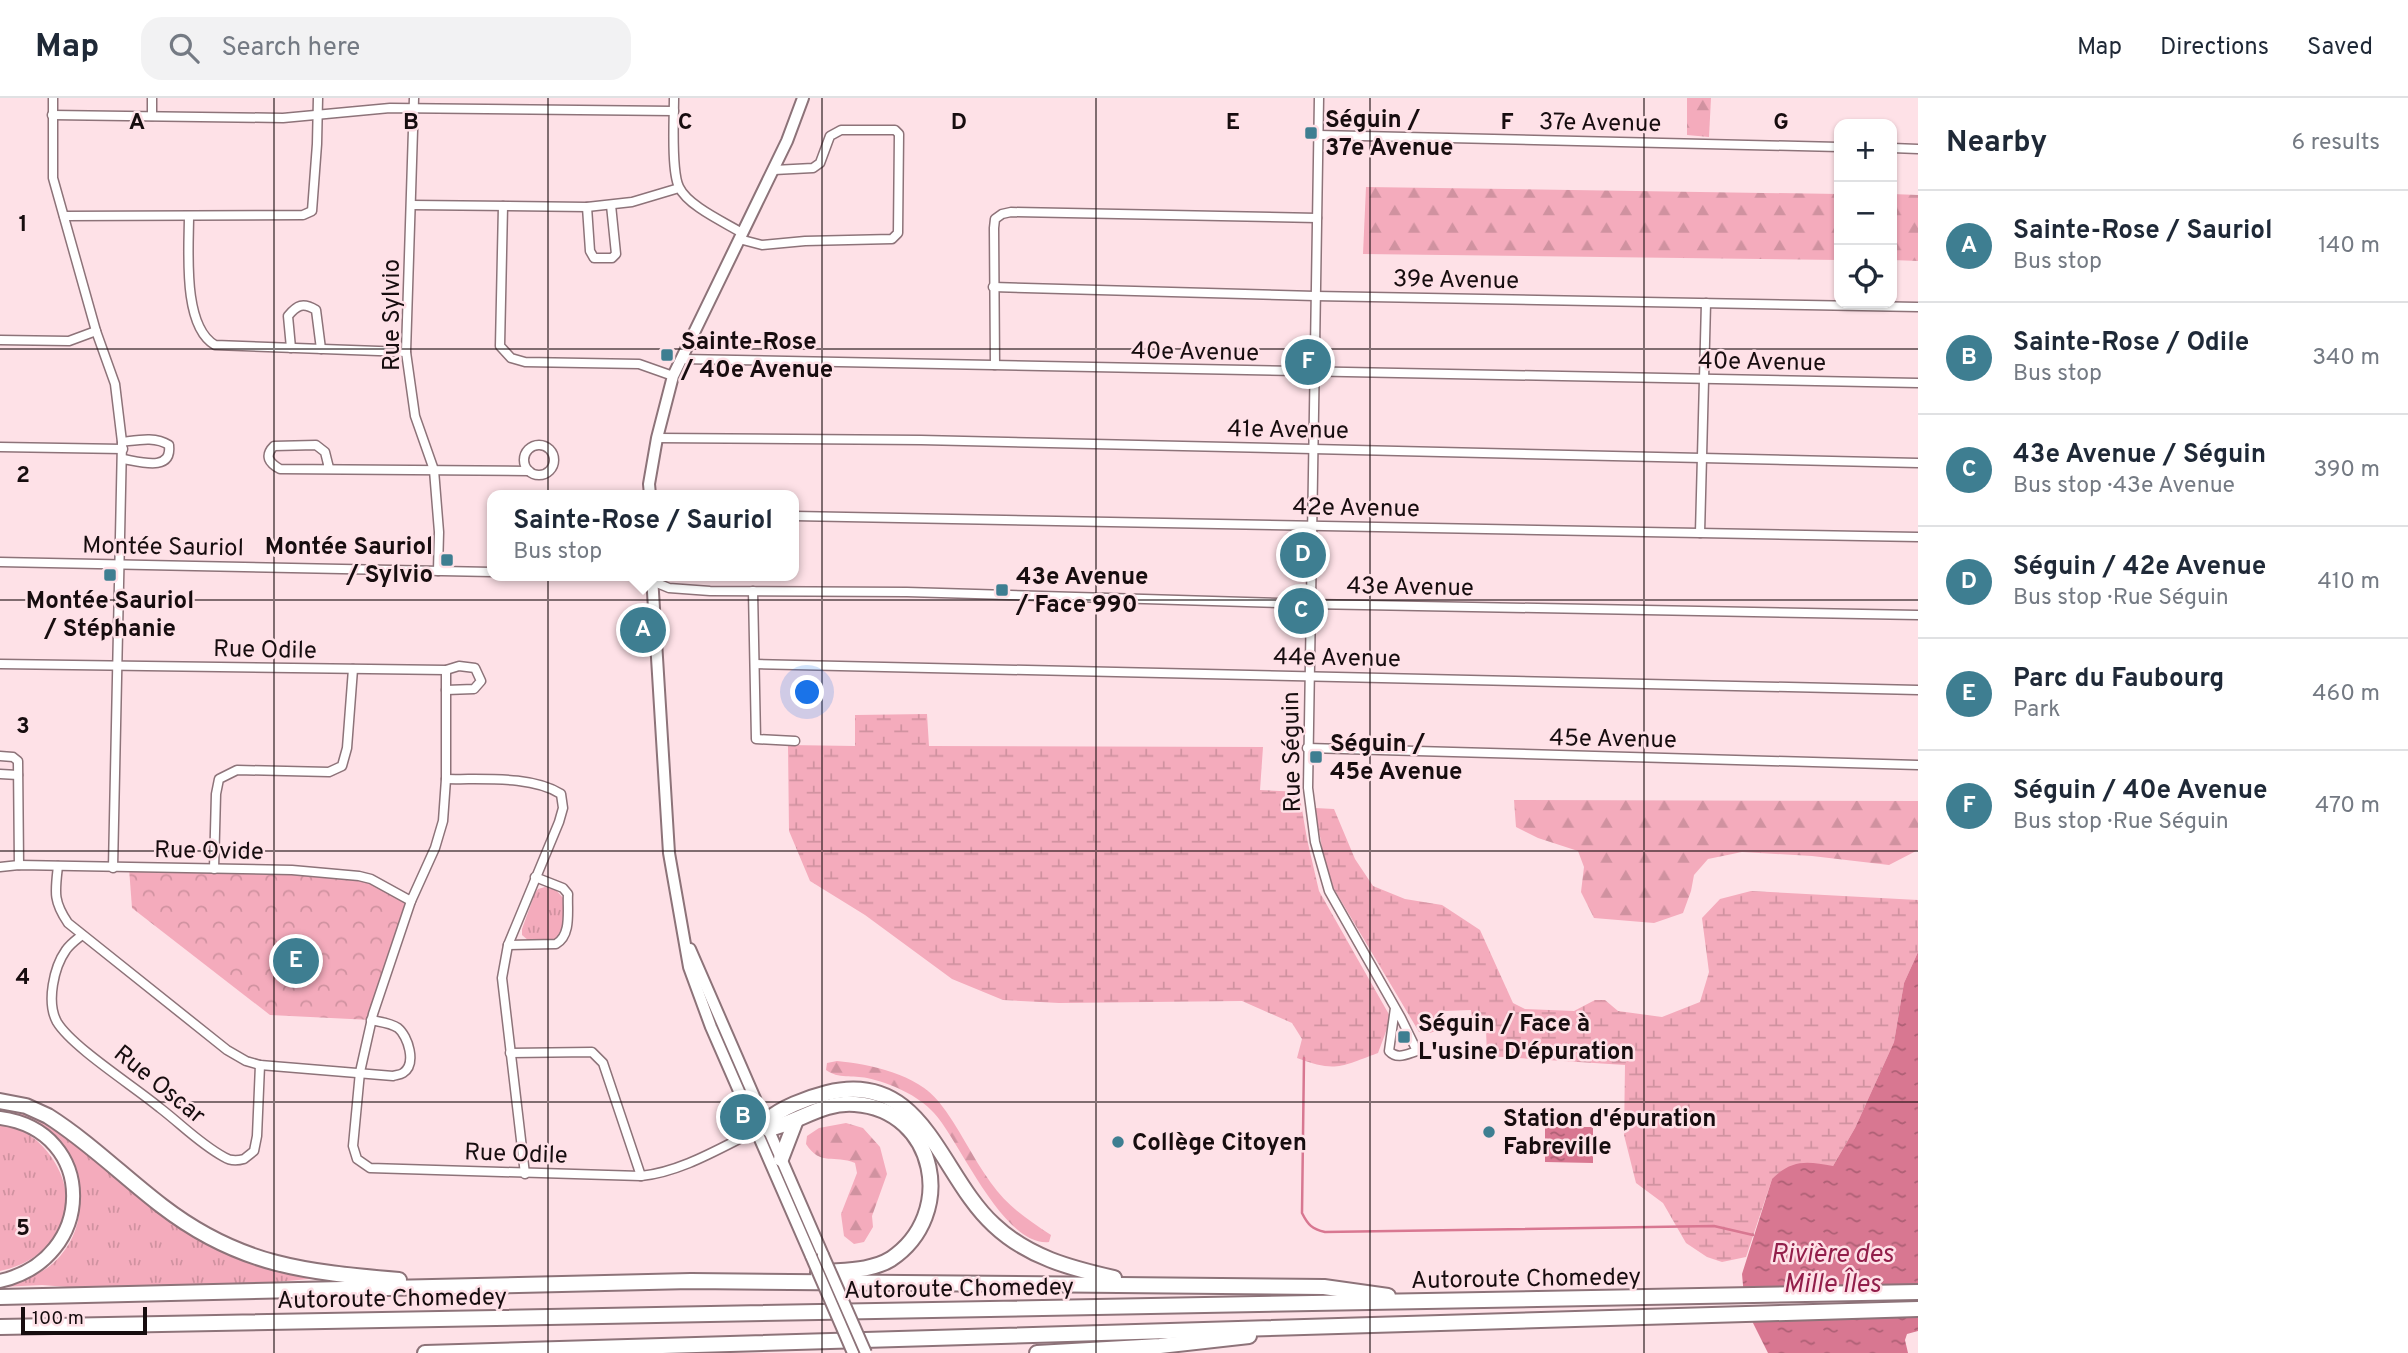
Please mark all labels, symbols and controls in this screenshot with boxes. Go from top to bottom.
search box [141,17,631,80]
text: Map [35,27,99,69]
icon: search [165,29,203,67]
text: Search here [221,32,360,65]
text: Map [2077,33,2122,63]
text: Directions [2160,33,2269,63]
text: Saved [2307,33,2373,63]
place label: Séguin / 37e Avenue [1325,106,1453,164]
street label: 37e Avenue [1539,108,1661,140]
text: A [129,109,145,138]
text: B [403,109,419,138]
text: C [678,109,692,138]
text: D [951,109,967,138]
text: E [1226,109,1240,138]
text: F [1500,109,1514,138]
text: G [1773,109,1789,138]
map controls [1834,119,1897,308]
button: + [1834,119,1897,182]
marker: Séguin / 37e Avenue [1303,125,1319,141]
text: Nearby [1946,125,2047,162]
text: 6 results [2292,129,2380,158]
button: − [1834,182,1897,245]
text: 1 [18,211,28,240]
text: Sainte-Rose / Sauriol [2013,215,2273,248]
text: A [1961,232,1977,261]
text: 140 m [2318,232,2380,261]
button: locate [1834,245,1897,308]
text: Bus stop [2013,248,2102,277]
street label: Rue Sylvio [378,259,408,371]
street label: 39e Avenue [1393,265,1519,297]
text: Sainte-Rose / Odile [2013,327,2249,360]
place label: Sainte-Rose / 40e Avenue [680,328,833,386]
pin: F [1285,336,1331,388]
street label: 40e Avenue [1131,337,1259,369]
text: B [1961,344,1977,373]
text: 340 m [2312,344,2380,373]
marker: Sainte-Rose / 40e Avenue [659,347,675,363]
street label: 40e Avenue [1698,347,1826,379]
text: Bus stop [2013,360,2102,389]
street label: 41e Avenue [1227,415,1349,447]
text: 43e Avenue / Séguin [2013,439,2266,472]
text: C [1962,456,1976,485]
text: 390 m [2313,456,2380,485]
text: 2 [16,462,30,491]
text: Bus stop · 43e Avenue [2013,472,2235,501]
popup [487,490,799,581]
street label: 42e Avenue [1292,493,1420,525]
text: Sainte-Rose / Sauriol [513,505,773,538]
pin: D [1280,529,1326,581]
street label: Montée Sauriol [82,532,244,564]
place label: Montée Sauriol / Sylvio [265,533,433,591]
text: Bus stop [513,538,602,567]
text: Séguin / 42e Avenue [2013,551,2266,584]
marker: Montée Sauriol / Sylvio [439,552,455,568]
place label: 43e Avenue / Face 990 [1015,563,1148,621]
marker: Montée Sauriol / Stéphanie [102,567,118,583]
text: D [1961,568,1977,597]
text: 410 m [2317,568,2380,597]
street label: 43e Avenue [1346,572,1474,604]
marker: 43e Avenue / Face 990 [994,582,1010,598]
text: Bus stop · Rue Séguin [2013,584,2229,613]
pin: C [1278,585,1324,637]
place label: Montée Sauriol / Stéphanie [26,587,194,645]
pin: A [620,604,666,656]
street label: Rue Odile [213,635,317,667]
street label: 44e Avenue [1273,643,1401,675]
text: Parc du Faubourg [2013,663,2224,696]
your location [790,675,824,709]
text: E [1962,680,1976,709]
text: 460 m [2312,680,2380,709]
street label: Rue Séguin [1277,691,1309,813]
text: Park [2013,696,2060,725]
text: 3 [16,713,30,742]
street label: 45e Avenue [1549,724,1677,756]
place label: Séguin / 45e Avenue [1330,730,1462,788]
marker: Séguin / 45e Avenue [1308,749,1324,765]
text: Séguin / 40e Avenue [2013,775,2267,808]
text: F [1962,792,1976,821]
text: 470 m [2315,792,2380,821]
text: Bus stop · Rue Séguin [2013,808,2229,837]
street label: Rue Ovide [154,836,264,868]
pin: E [273,935,319,987]
text: 4 [16,964,30,993]
place label: Séguin / Face à L'usine D'épuration [1418,1010,1634,1068]
marker: Séguin / Face à L'usine D'épuration [1396,1029,1412,1045]
street label: Rue Oscar [107,1039,211,1132]
pin: B [720,1091,766,1143]
place label: Station d'épuration Fabreville [1503,1105,1716,1163]
marker: Station d'épuration Fabreville [1481,1124,1497,1140]
place label: Collège Citoyen [1132,1129,1307,1159]
marker: Collège Citoyen [1110,1134,1126,1150]
street label: Rue Odile [464,1138,568,1172]
text: 5 [16,1215,30,1244]
water label: Rivière des Mille Îles [1770,1239,1895,1302]
street label: Autoroute Chomedey [1411,1263,1641,1297]
street label: Autoroute Chomedey [844,1273,1074,1307]
street label: Autoroute Chomedey [277,1283,507,1317]
scale bar [21,1304,147,1336]
text: 100 m [32,1307,84,1331]

